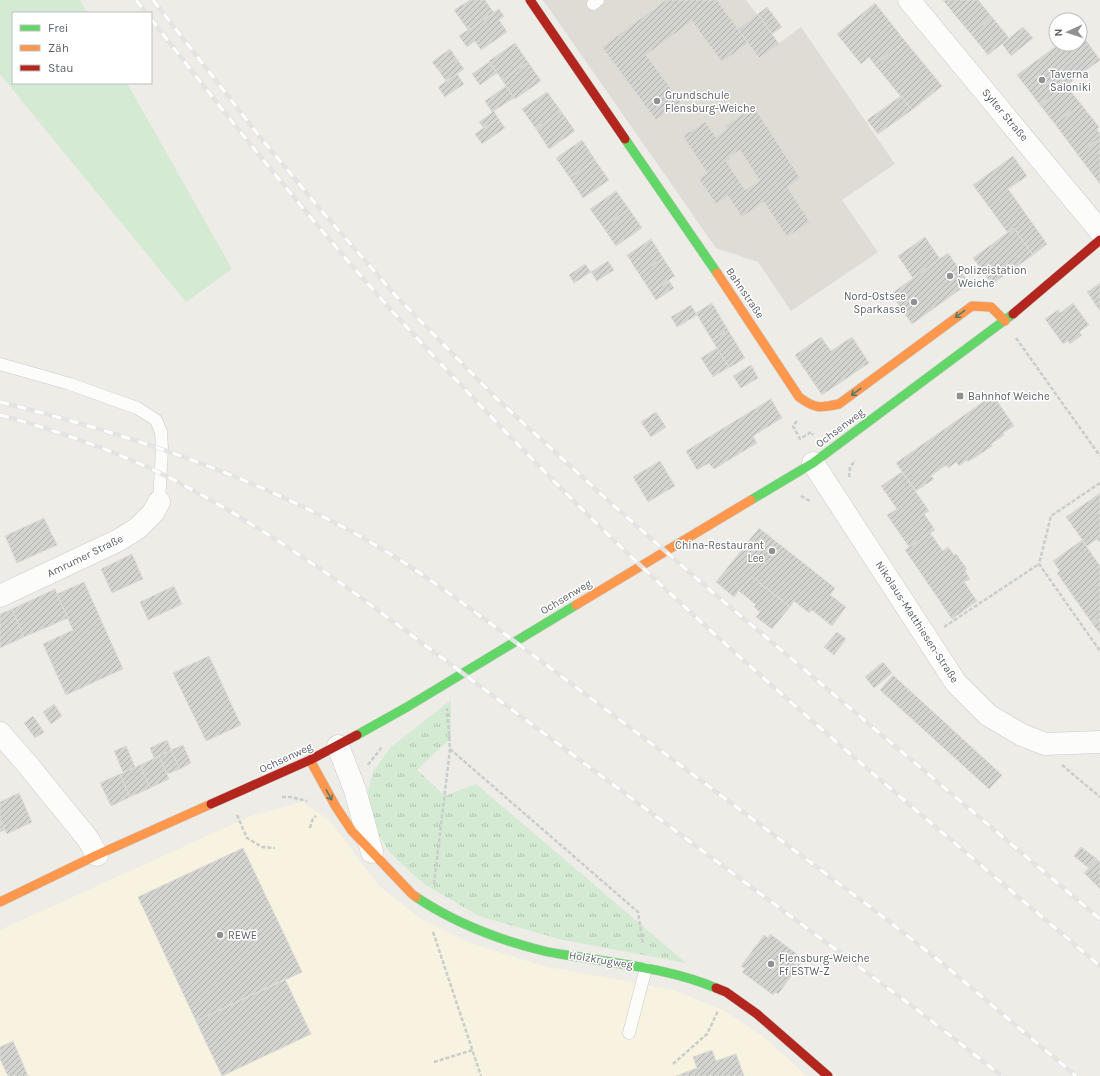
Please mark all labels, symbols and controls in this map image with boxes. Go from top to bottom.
legend [12,12,152,84]
north arrow [1048,12,1088,52]
text: Frei [48,21,68,35]
text: N [1052,28,1065,37]
text: Zäh [48,41,69,55]
text: Stau [48,61,74,75]
place label: Taverna Saloniki [1050,68,1091,94]
marker: Taverna Saloniki [1037,75,1047,85]
street label: Sylter Straße [979,86,1031,144]
place label: Grundschule Flensburg-Weiche [665,89,756,115]
marker: Grundschule Flensburg-Weiche [652,96,662,106]
place label: Polizeistation Weiche [958,264,1027,290]
street label: Bahnstraße [723,265,767,321]
marker: Polizeistation Weiche [945,271,955,281]
place label: Nord-Ostsee Sparkasse [844,290,906,316]
marker: Nord-Ostsee Sparkasse [909,297,919,307]
one-way arrow [955,310,966,319]
one-way arrow [850,388,861,396]
place label: Bahnhof Weiche [968,390,1050,403]
marker: Bahnhof Weiche [955,391,965,401]
street label: Ochsenweg [813,405,867,450]
street label: Amrumer Straße [45,532,125,580]
place label: China-Restaurant Lee [675,539,764,565]
marker: China-Restaurant Lee [767,546,777,556]
street label: Nikolaus-Matthiesen-Straße [873,559,962,686]
street label: Ochsenweg [538,576,595,617]
street label: Ochsenweg [257,740,315,776]
one-way arrow [326,788,333,800]
place label: REWE [228,929,257,942]
marker: REWE [215,930,225,940]
street label: Holzkrugweg [568,949,635,972]
place label: Flensburg-Weiche Ff ESTW-Z [779,952,870,978]
marker: Flensburg-Weiche Ff ESTW-Z [766,959,776,969]

